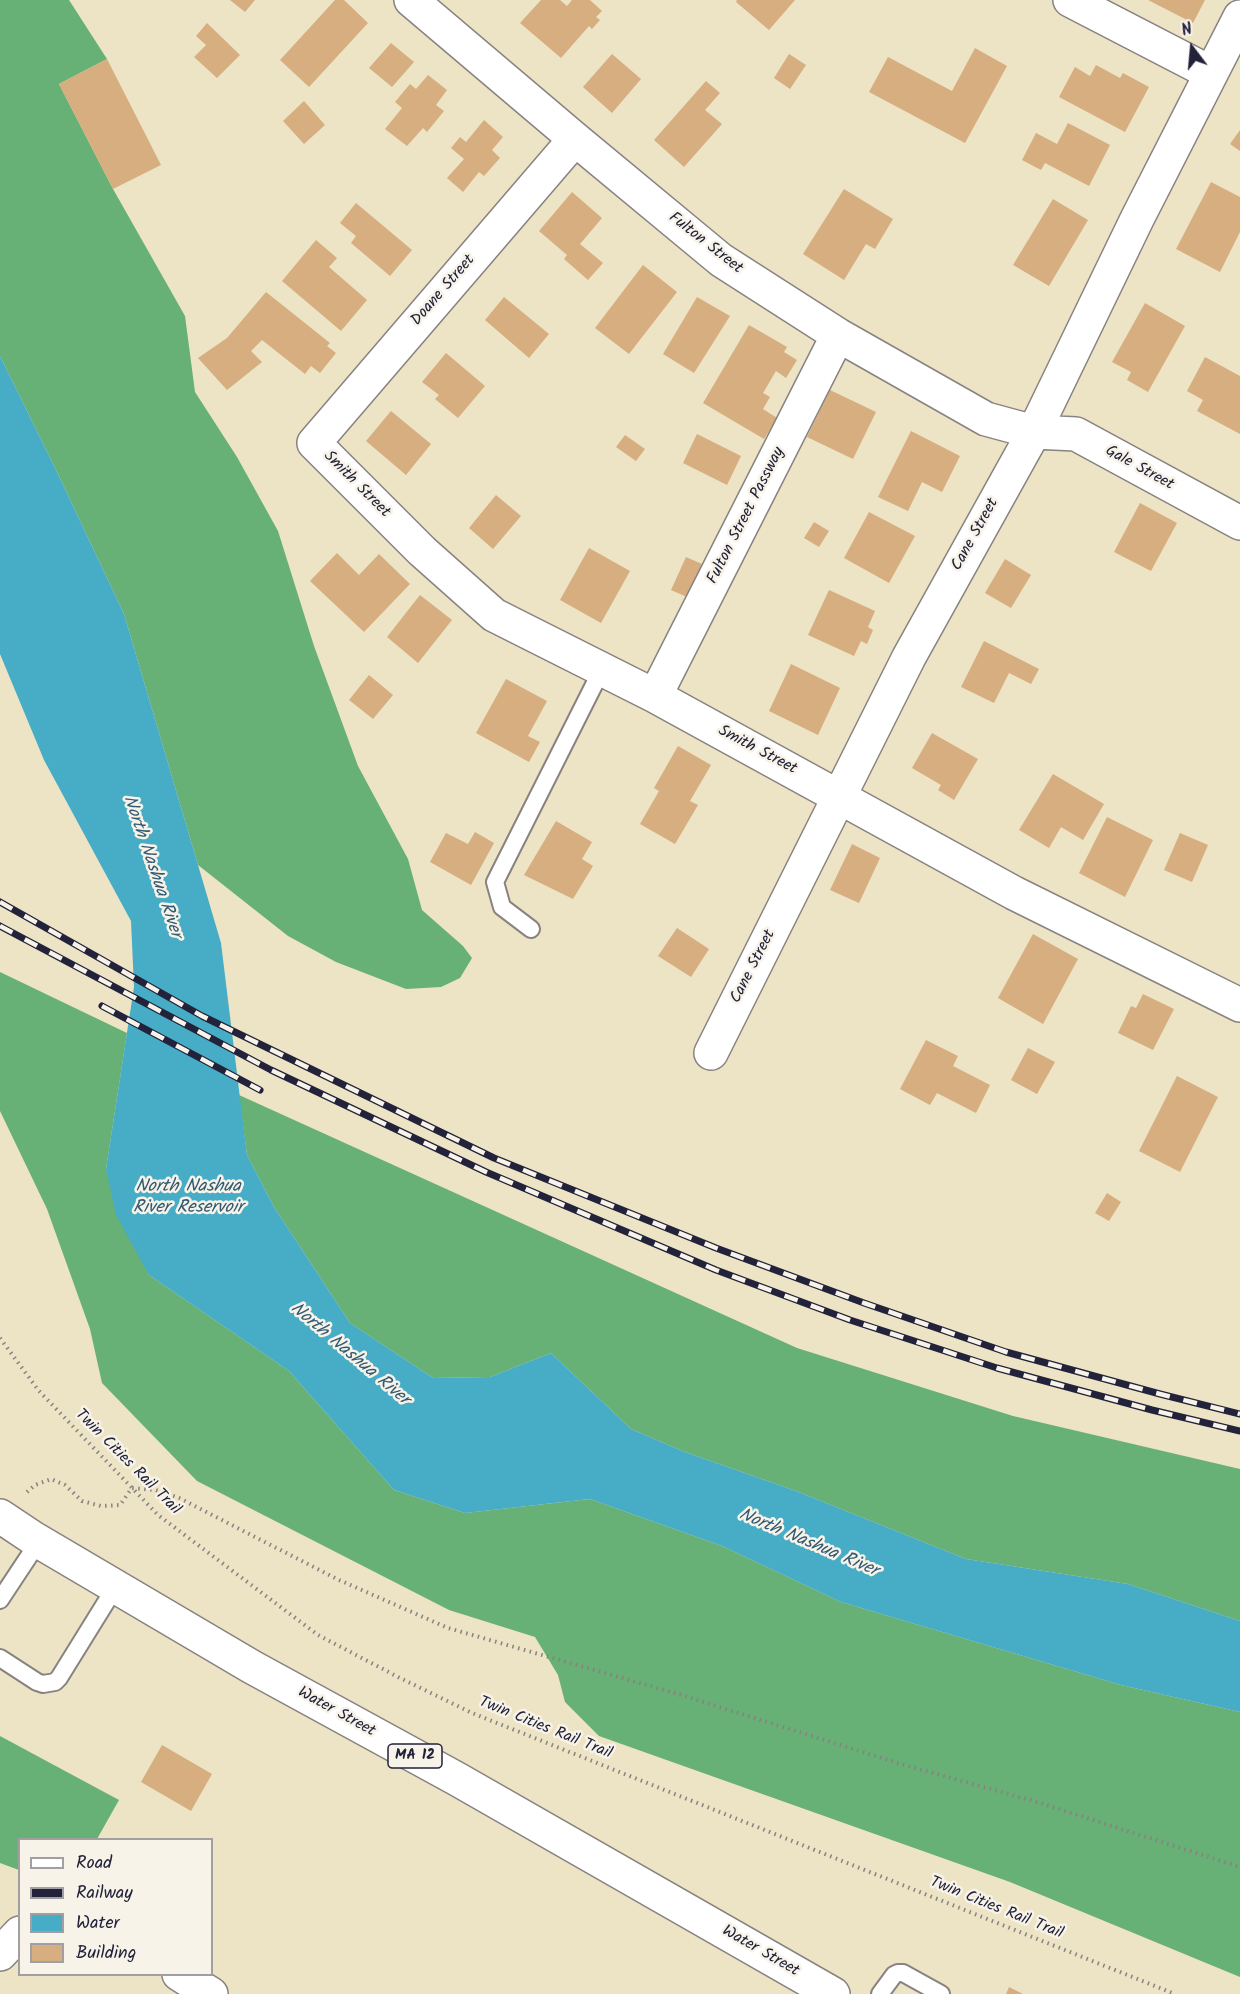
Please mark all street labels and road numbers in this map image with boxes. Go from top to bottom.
street label: Fulton Street [664,209,746,279]
street label: Doane Street [408,252,480,330]
street label: Gale Street [1101,442,1177,496]
street label: Fulton Street Passway [704,444,790,588]
street label: Smith Street [319,448,393,522]
street label: Cane Street [948,495,1004,575]
street label: Smith Street [714,722,800,780]
street label: Cane Street [727,927,781,1007]
street label: Twin Cities Rail Trail [70,1406,184,1520]
street label: Water Street [294,1684,378,1742]
street label: Twin Cities Rail Trail [476,1694,614,1764]
road number: MA 12 [388,1744,442,1768]
street label: Twin Cities Rail Trail [927,1874,1065,1944]
street label: Water Street [718,1922,802,1982]

